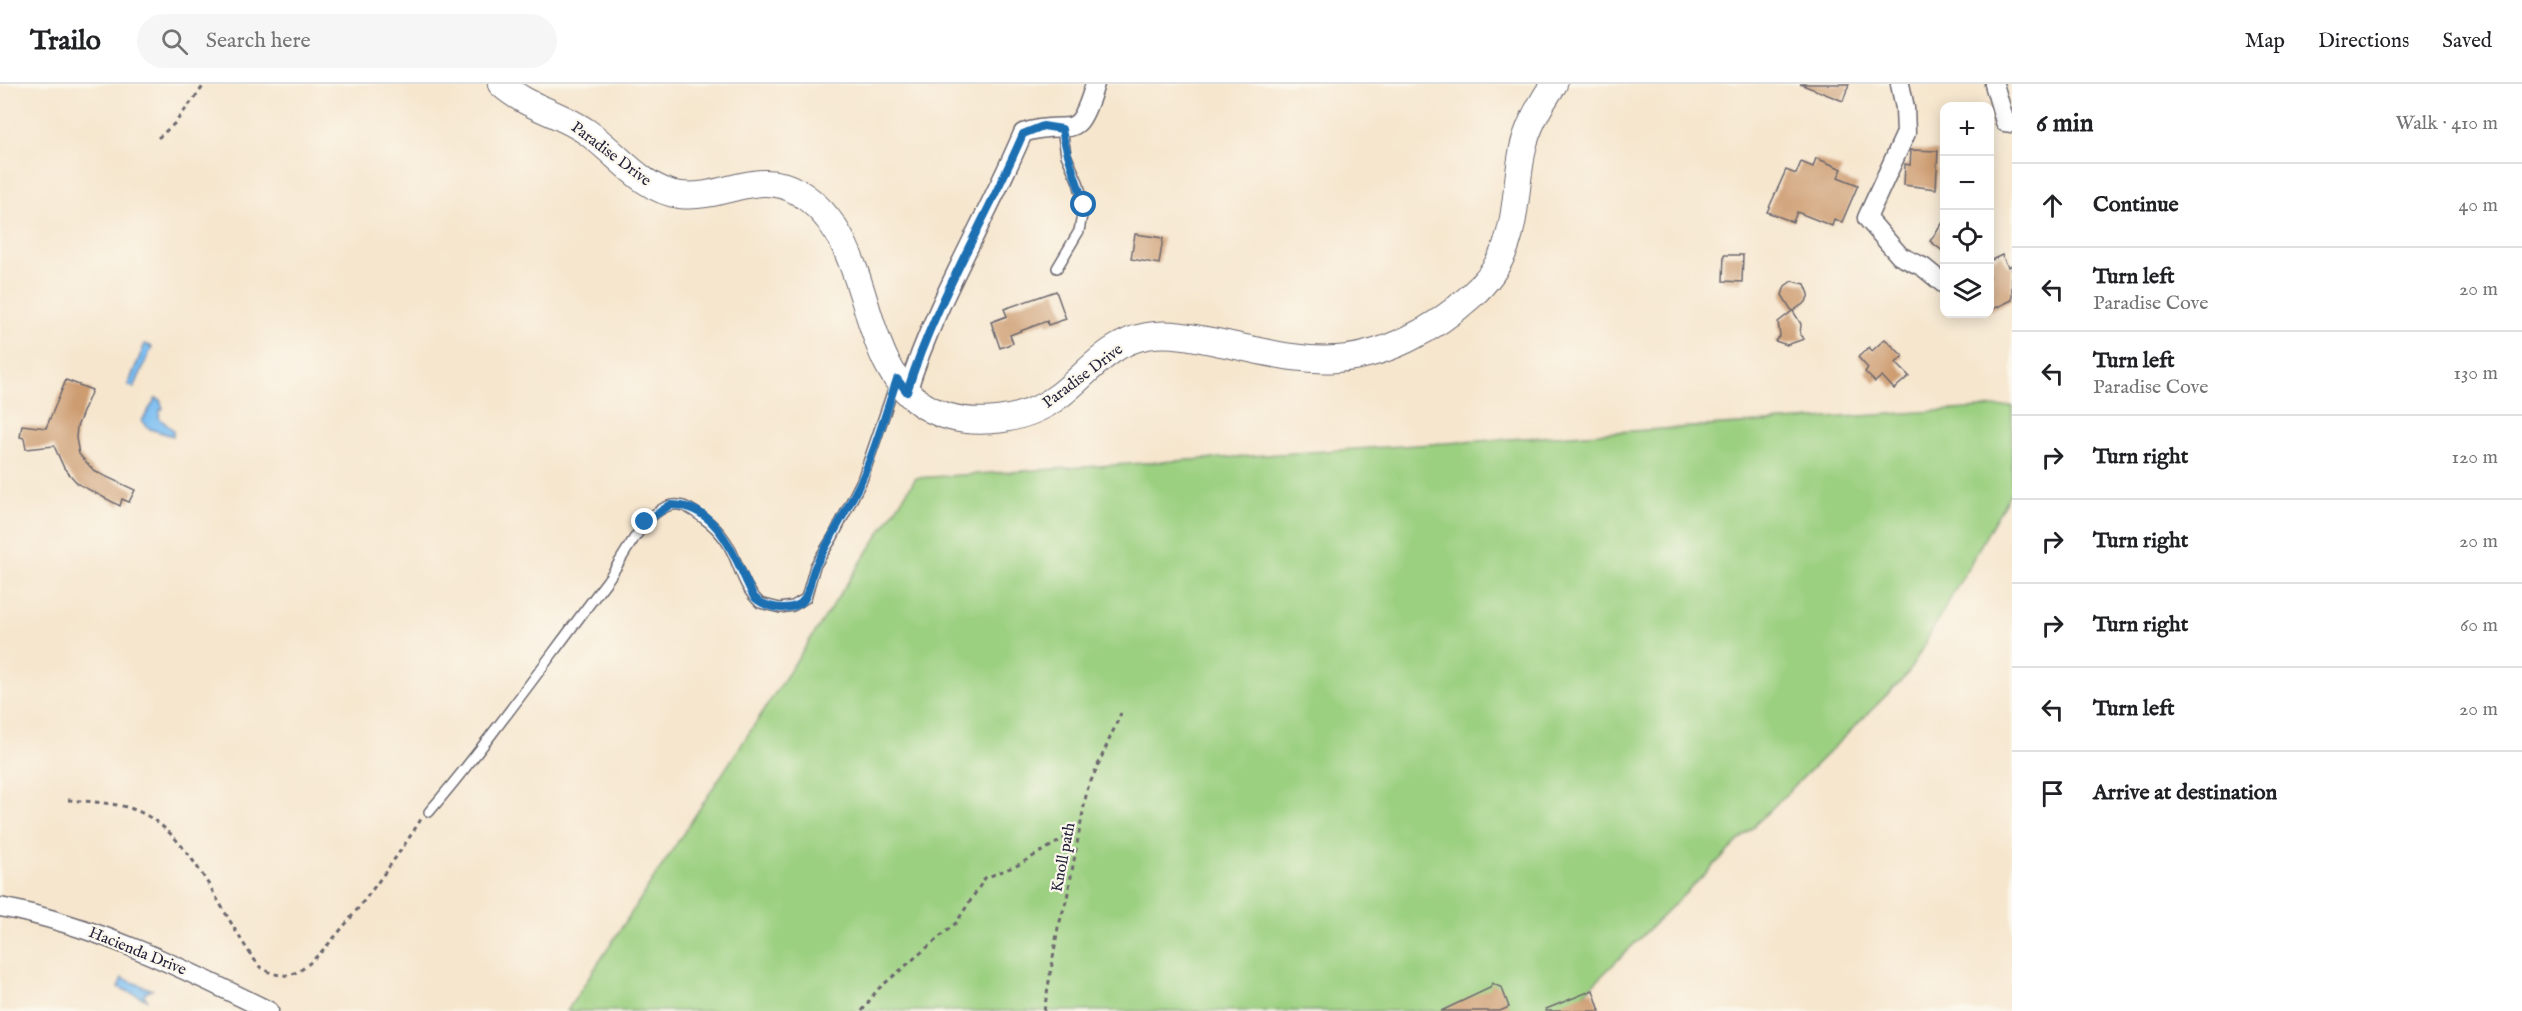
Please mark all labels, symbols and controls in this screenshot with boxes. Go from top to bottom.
search box [137,14,557,68]
text: Trailo [30,24,101,59]
icon: search [158,25,191,58]
text: Search here [206,27,311,55]
text: Map [2245,28,2285,55]
text: Directions [2318,28,2409,55]
text: Saved [2442,28,2492,55]
map controls [1940,102,1994,318]
button: + [1940,102,1994,156]
text: 6 min [2036,107,2094,140]
text: Walk · 410 m [2395,111,2498,136]
street label: Paradise Drive [567,118,655,191]
button: − [1940,156,1994,210]
icon: ahead [2036,189,2069,222]
route start [1070,191,1096,217]
text: Continue [2093,191,2179,219]
text: 40 m [2459,193,2498,218]
button: locate [1940,210,1994,264]
text: Turn left [2093,263,2175,291]
button: layers [1940,264,1994,318]
icon: left [2036,273,2069,306]
text: 20 m [2459,277,2498,302]
text: Paradise Cove [2093,291,2209,316]
street label: Paradise Drive [1039,340,1127,413]
text: Turn left [2093,347,2175,375]
icon: left [2036,357,2069,390]
text: 130 m [2453,361,2498,386]
text: Paradise Cove [2093,375,2209,400]
icon: right [2036,441,2069,474]
text: Turn right [2093,443,2188,471]
text: 120 m [2452,445,2498,470]
route end [631,508,657,534]
icon: right [2036,525,2069,558]
text: Turn right [2093,527,2188,555]
text: 20 m [2459,529,2498,554]
icon: right [2036,609,2069,642]
text: Turn right [2093,611,2188,639]
text: 60 m [2460,613,2498,638]
icon: left [2036,693,2069,726]
text: Turn left [2093,695,2175,723]
text: 20 m [2459,697,2498,722]
icon: arrive [2036,777,2069,810]
text: Arrive at destination [2093,779,2277,807]
street label: Knoll path [1047,820,1081,894]
street label: Hacienda Drive [85,923,189,981]

